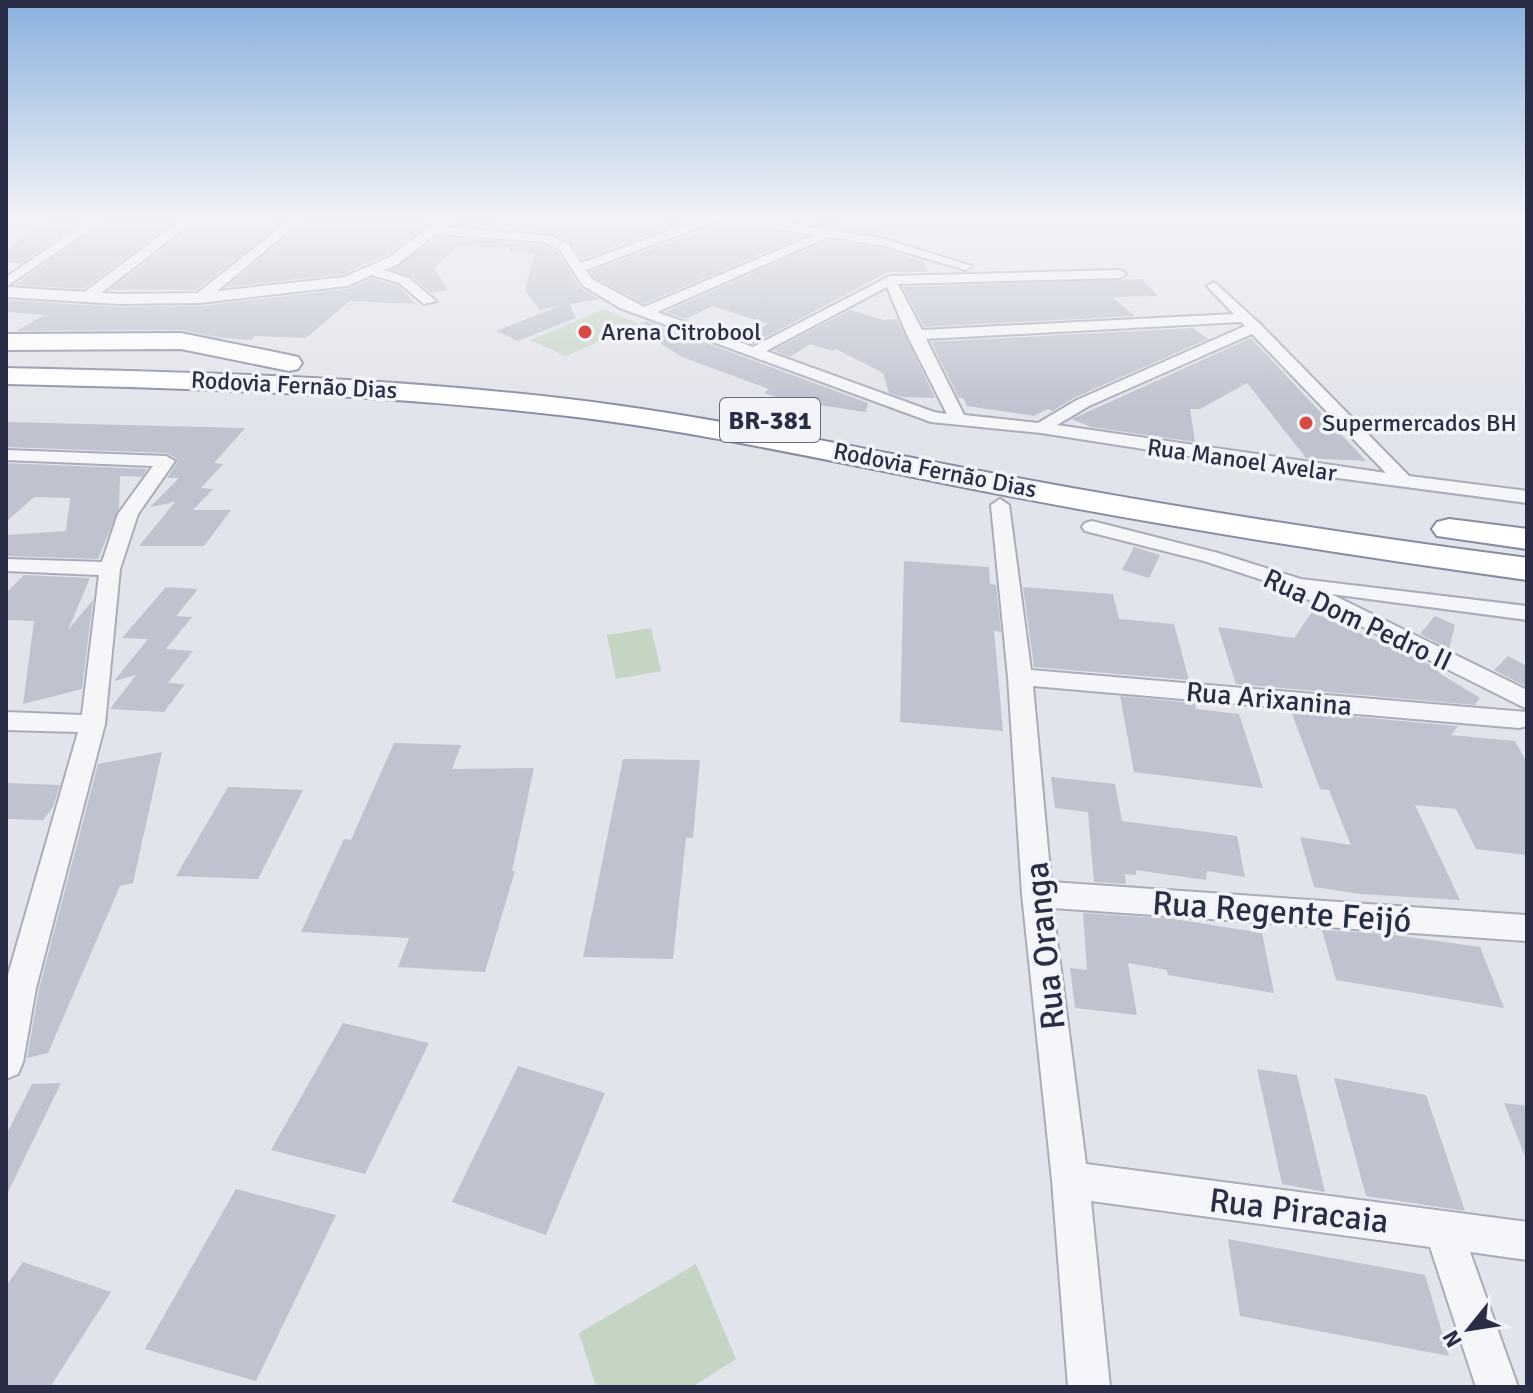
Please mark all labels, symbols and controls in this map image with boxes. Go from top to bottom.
place label: Arena Citrobool [601,317,761,347]
marker: Arena Citrobool [576,323,594,341]
street label: Rodovia Fernão Dias [190,365,398,405]
road number: BR-381 [720,398,820,442]
place label: Supermercados BH [1322,408,1517,438]
marker: Supermercados BH [1297,414,1315,432]
street label: Rua Manoel Avelar [1145,432,1339,488]
street label: Rodovia Fernão Dias [831,436,1039,504]
street label: Rua Dom Pedro II [1258,561,1457,678]
street label: Rua Arixanina [1185,675,1353,723]
street label: Rua Oranga [1015,860,1075,1032]
street label: Rua Regente Feijó [1151,882,1413,942]
street label: Rua Piracaia [1207,1179,1391,1243]
north arrow [1429,1289,1509,1369]
text: N [1437,1325,1468,1352]

